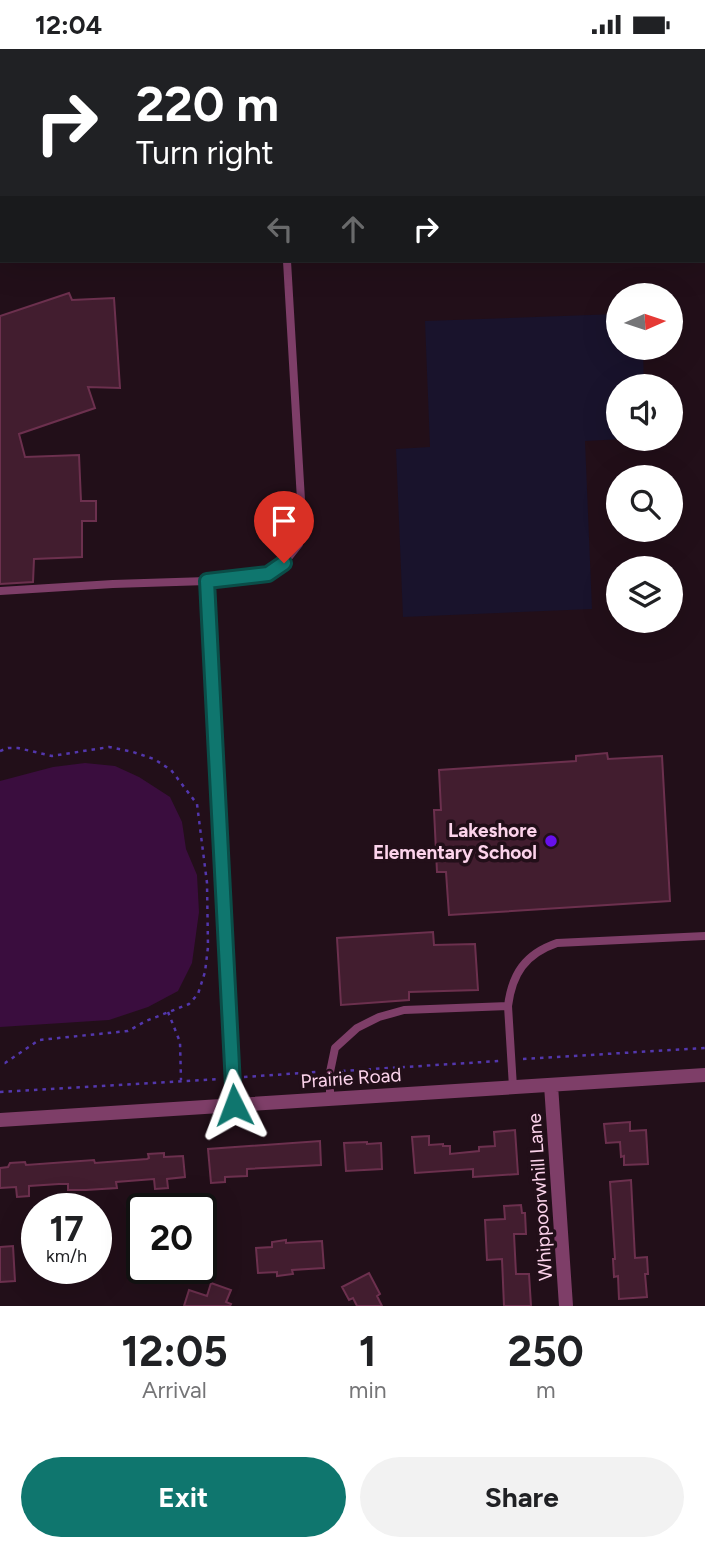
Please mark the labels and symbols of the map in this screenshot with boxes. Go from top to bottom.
north arrow [606,283,682,361]
pin [254,491,314,563]
place label: Lakeshore Elementary School [373,819,537,864]
marker: Lakeshore Elementary School [543,833,559,849]
street label: Prairie Road [300,1063,402,1093]
position arrow [197,1068,271,1142]
street label: Whippoorwhill Lane [523,1113,557,1281]
speed limit sign: 20 [126,1193,217,1284]

